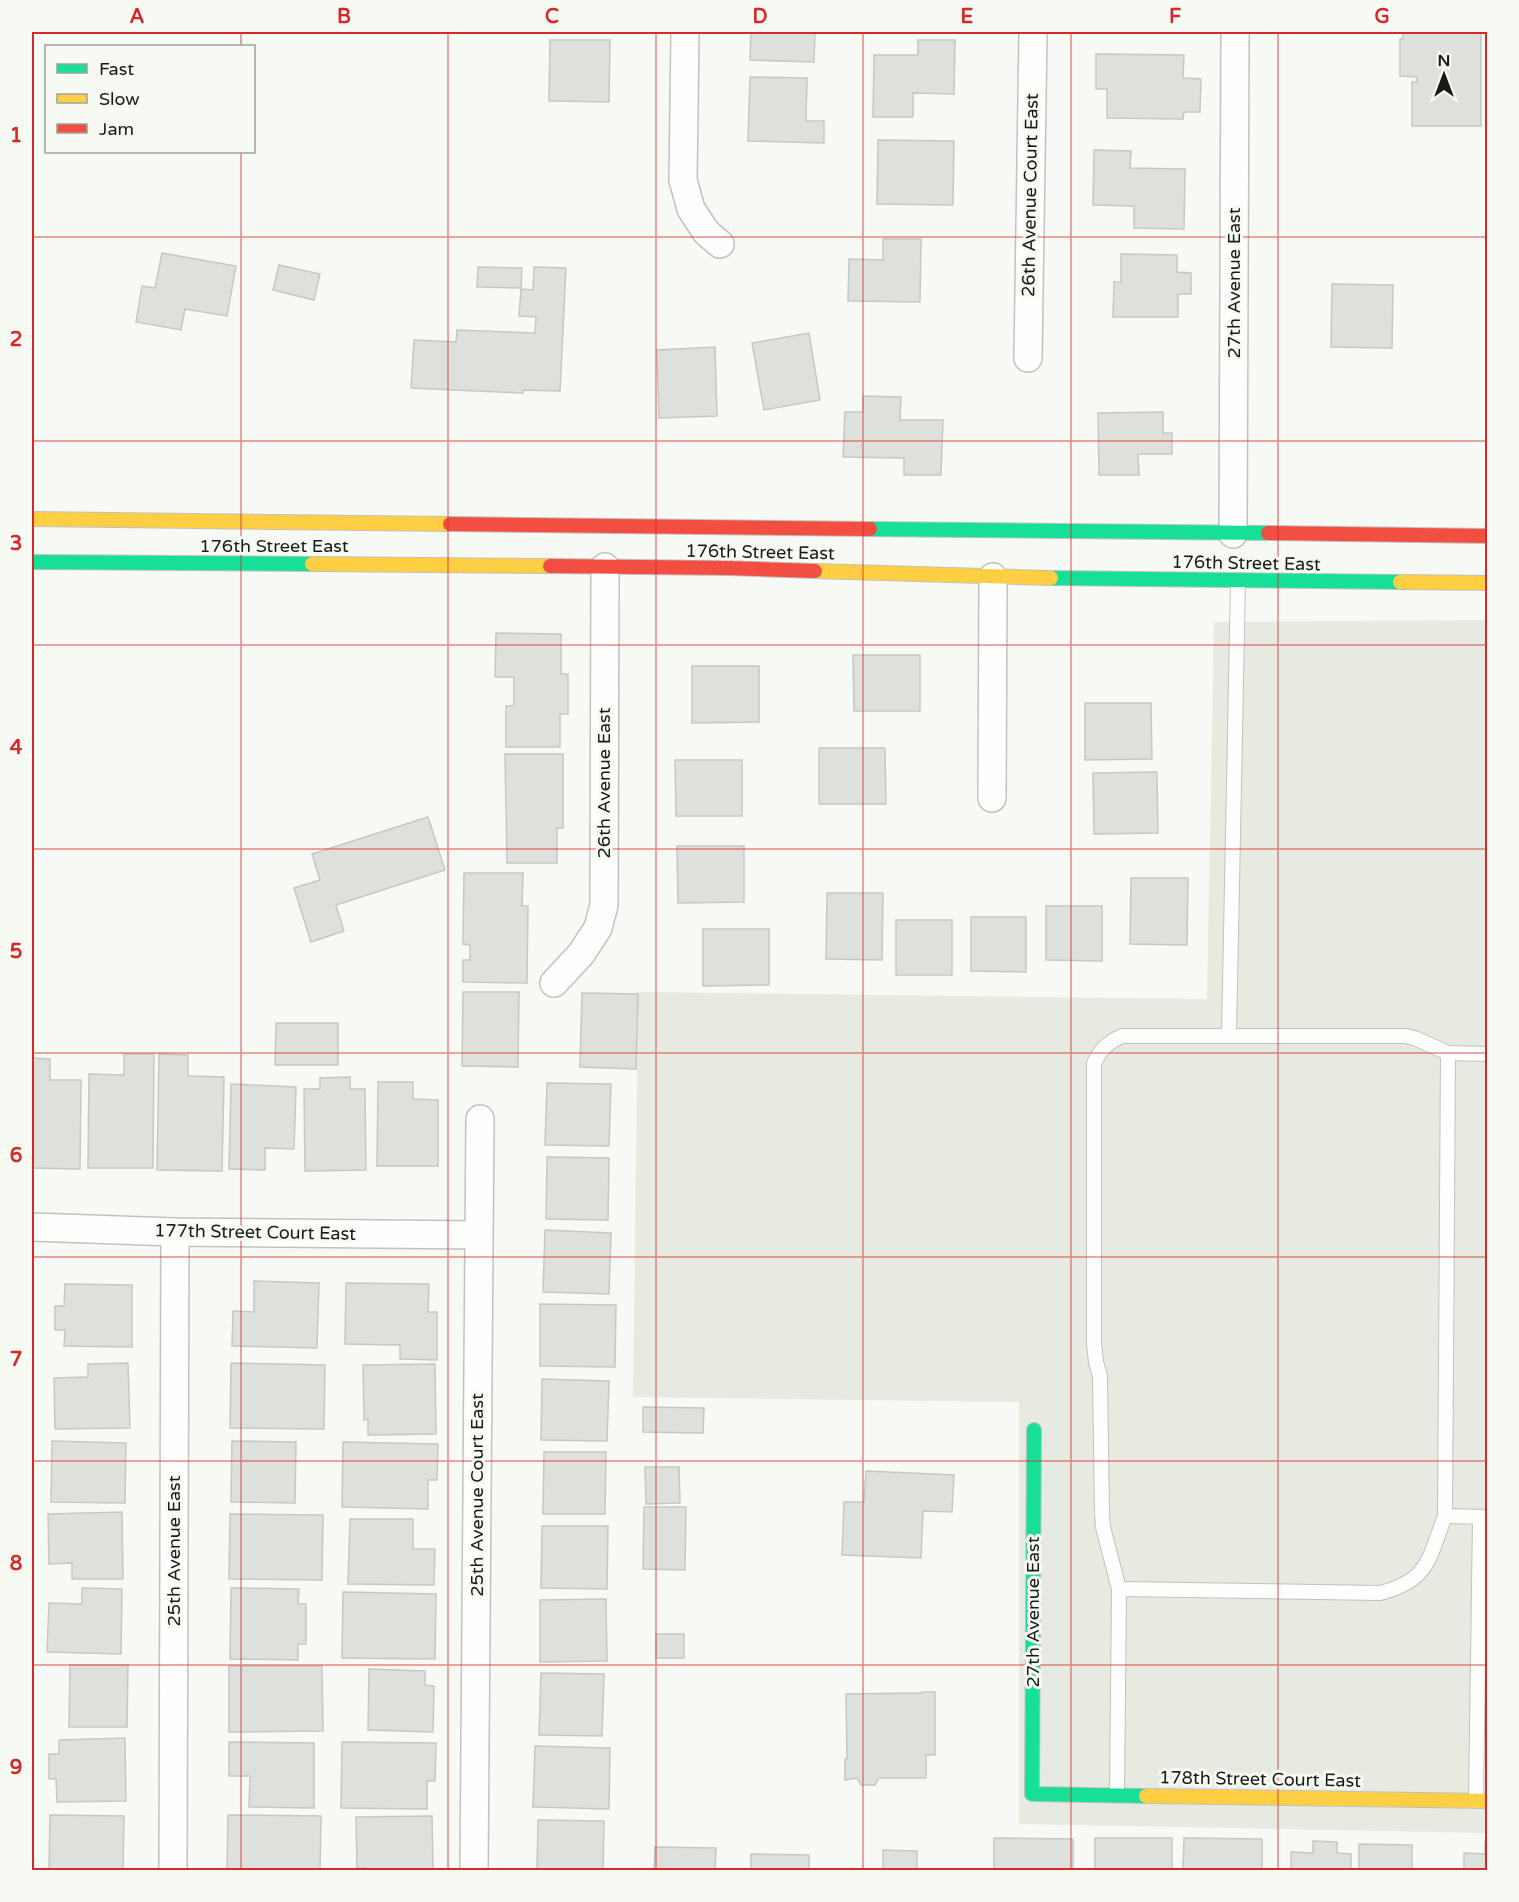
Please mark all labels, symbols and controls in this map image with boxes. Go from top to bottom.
text: A [130,5,145,29]
text: B [337,5,351,29]
text: C [545,5,559,29]
text: D [752,5,768,29]
text: E [961,5,974,29]
text: F [1169,5,1181,29]
text: G [1374,5,1390,29]
legend [45,45,255,153]
north arrow [1414,45,1474,105]
text: N [1438,51,1450,71]
text: Fast [99,58,134,80]
text: Slow [99,88,140,110]
street label: 26th Avenue Court East [1017,93,1043,297]
text: Jam [99,118,134,140]
text: 1 [10,124,22,148]
street label: 27th Avenue East [1223,207,1245,359]
text: 2 [10,328,22,352]
text: 3 [10,532,22,556]
street label: 176th Street East [199,535,349,557]
street label: 176th Street East [685,540,835,564]
street label: 176th Street East [1171,551,1321,575]
street label: 26th Avenue East [593,707,615,859]
text: 4 [10,736,23,760]
text: 5 [10,940,22,964]
text: 6 [10,1144,22,1168]
street label: 177th Street Court East [154,1219,356,1245]
text: 7 [10,1348,22,1372]
street label: 25th Avenue Court East [466,1393,488,1597]
street label: 25th Avenue East [163,1475,185,1627]
street label: 27th Avenue East [1022,1536,1044,1688]
text: 8 [10,1552,22,1576]
text: 9 [10,1756,22,1780]
street label: 178th Street Court East [1159,1766,1361,1792]

